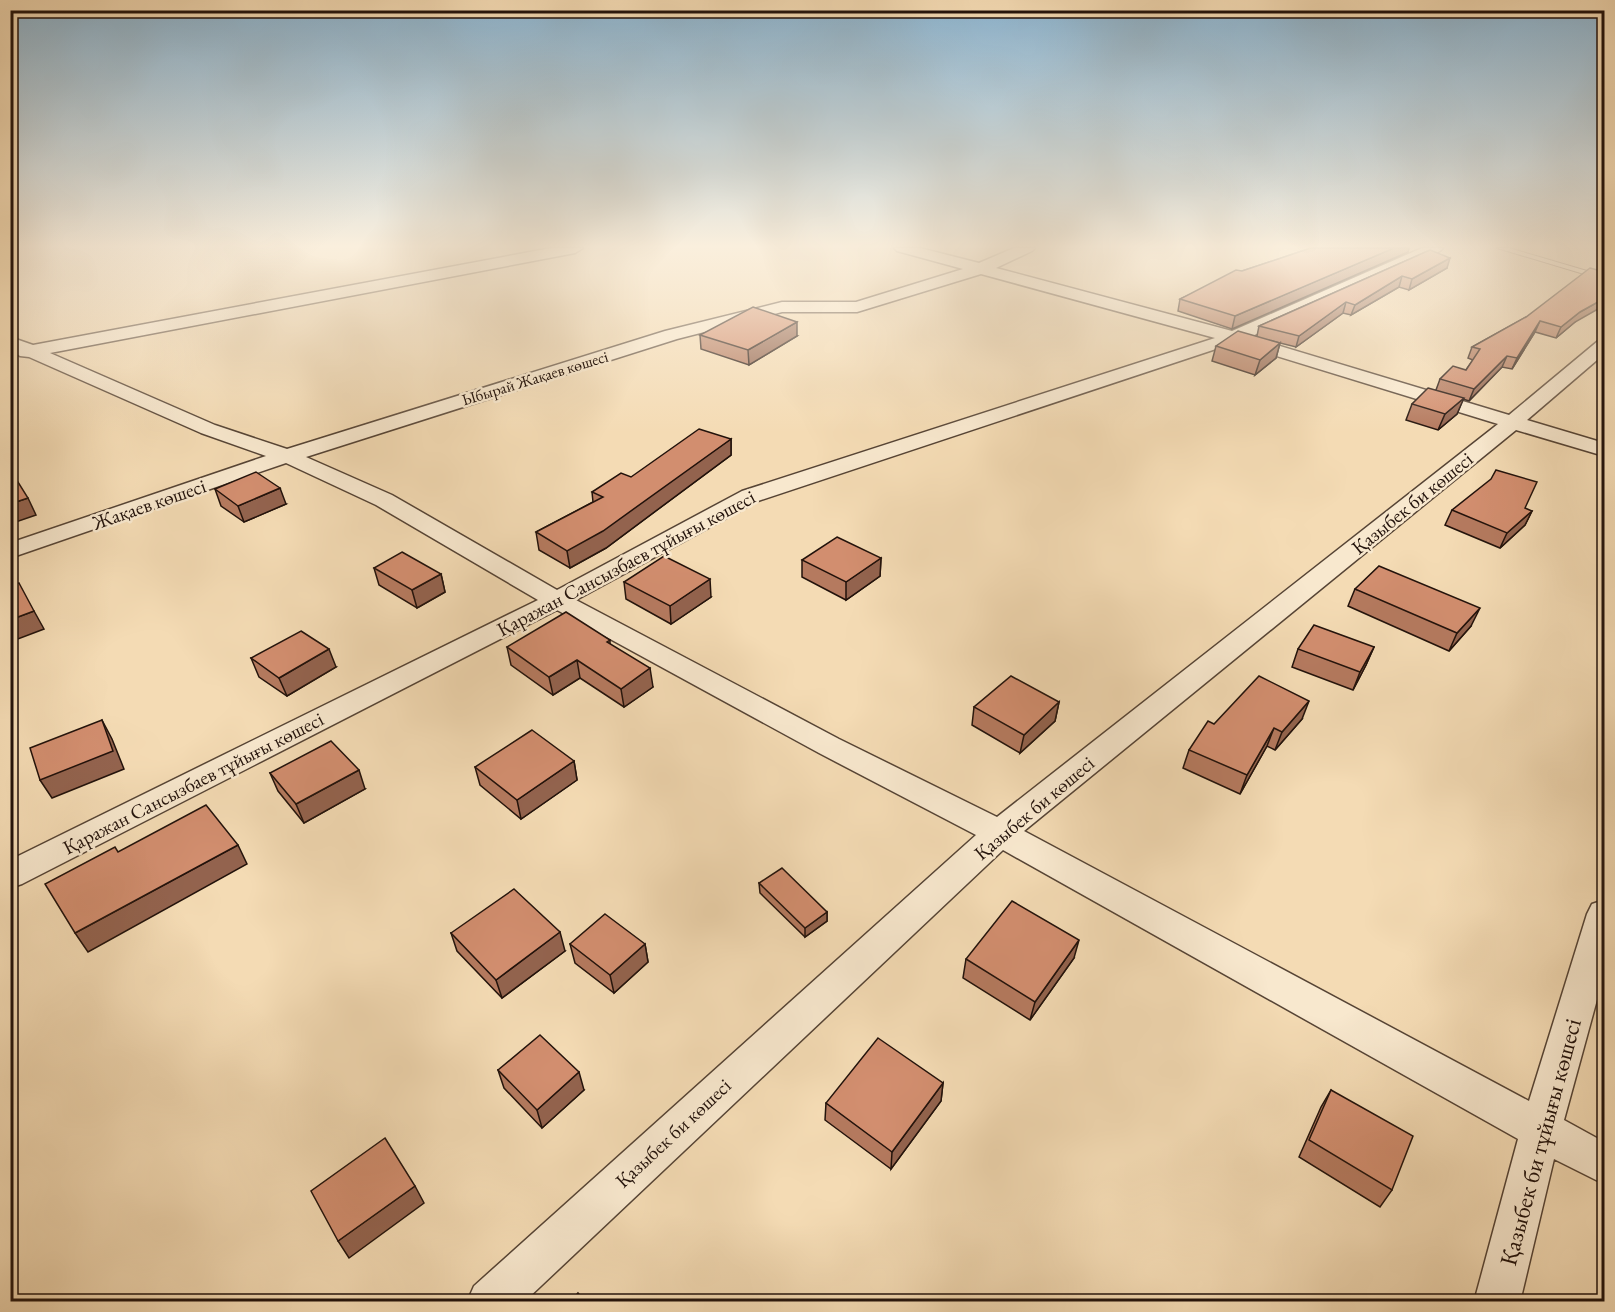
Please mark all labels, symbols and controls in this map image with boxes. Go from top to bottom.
street label: Ыбырай Жақаев көшесі [459,346,611,410]
street label: Қазыбек би көшесі [1346,446,1478,560]
street label: Жақаев көшесі [88,472,209,536]
street label: Қаражан Сансызбаев тұйығы көшесі [492,484,760,642]
street label: Қаражан Сансызбаев тұйығы көшесі [58,706,328,860]
street label: Қазыбек би көшесі [968,750,1100,866]
street label: Қазыбек би тұйығы көшесі [1492,1015,1588,1269]
street label: Қазыбек би көшесі [610,1073,737,1193]

